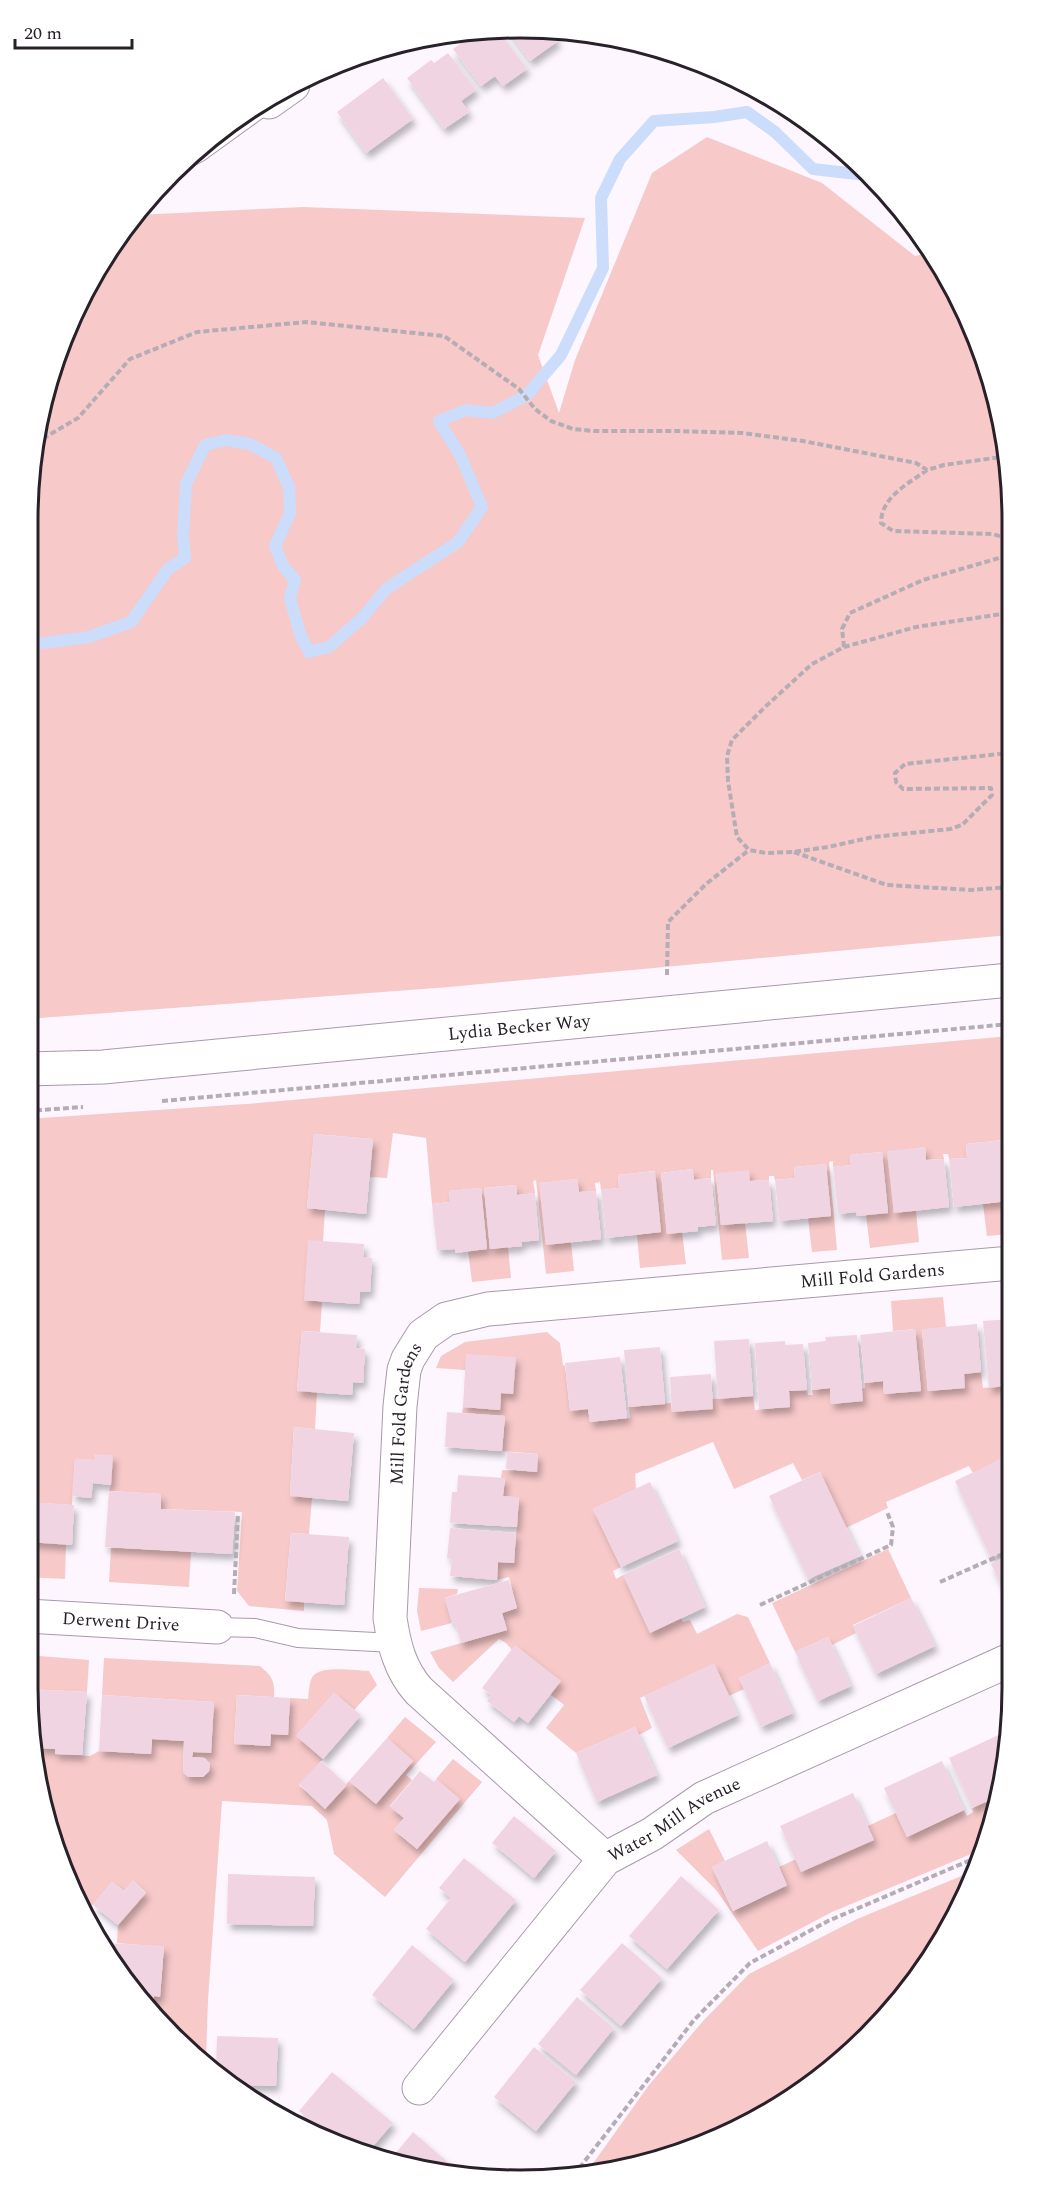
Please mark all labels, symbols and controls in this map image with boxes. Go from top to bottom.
scale bar [15,12,132,50]
text: 20 m [24,20,62,47]
street label: Lydia Becker Way [447,1007,593,1047]
street label: Mill Fold Gardens [799,1255,946,1295]
street label: Mill Fold Gardens [383,1337,429,1486]
street label: Derwent Drive [61,1605,180,1638]
street label: Water Mill Avenue [603,1770,745,1869]

